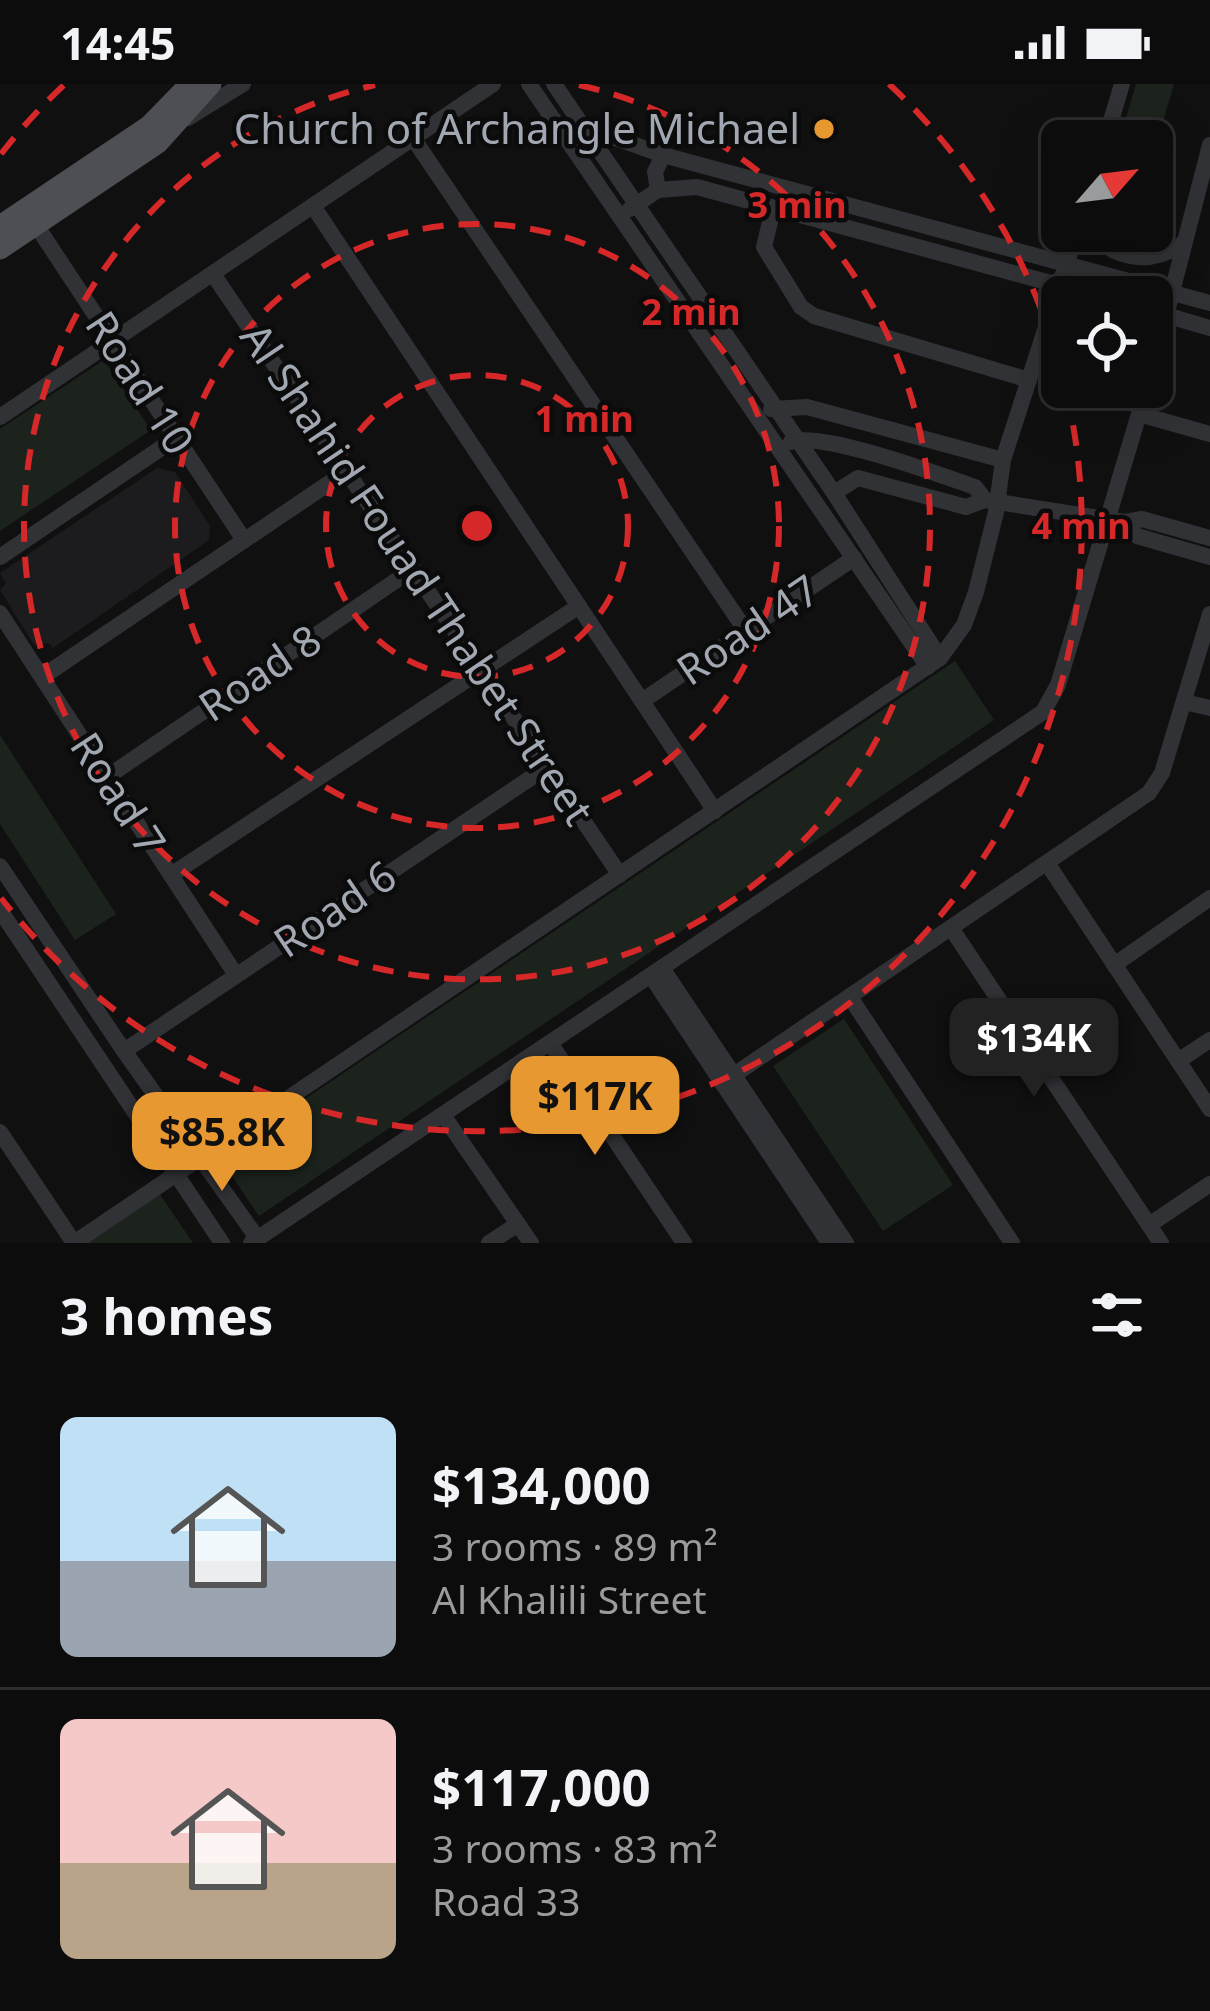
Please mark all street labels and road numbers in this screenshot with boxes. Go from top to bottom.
street label: Road 10 [74,300,209,465]
street label: Al Shahid Fouad Thabet Street [229,311,608,835]
street label: Road 47 [665,560,829,697]
street label: Road 8 [187,610,331,733]
street label: Road 7 [58,721,180,866]
street label: Road 6 [262,846,406,969]

